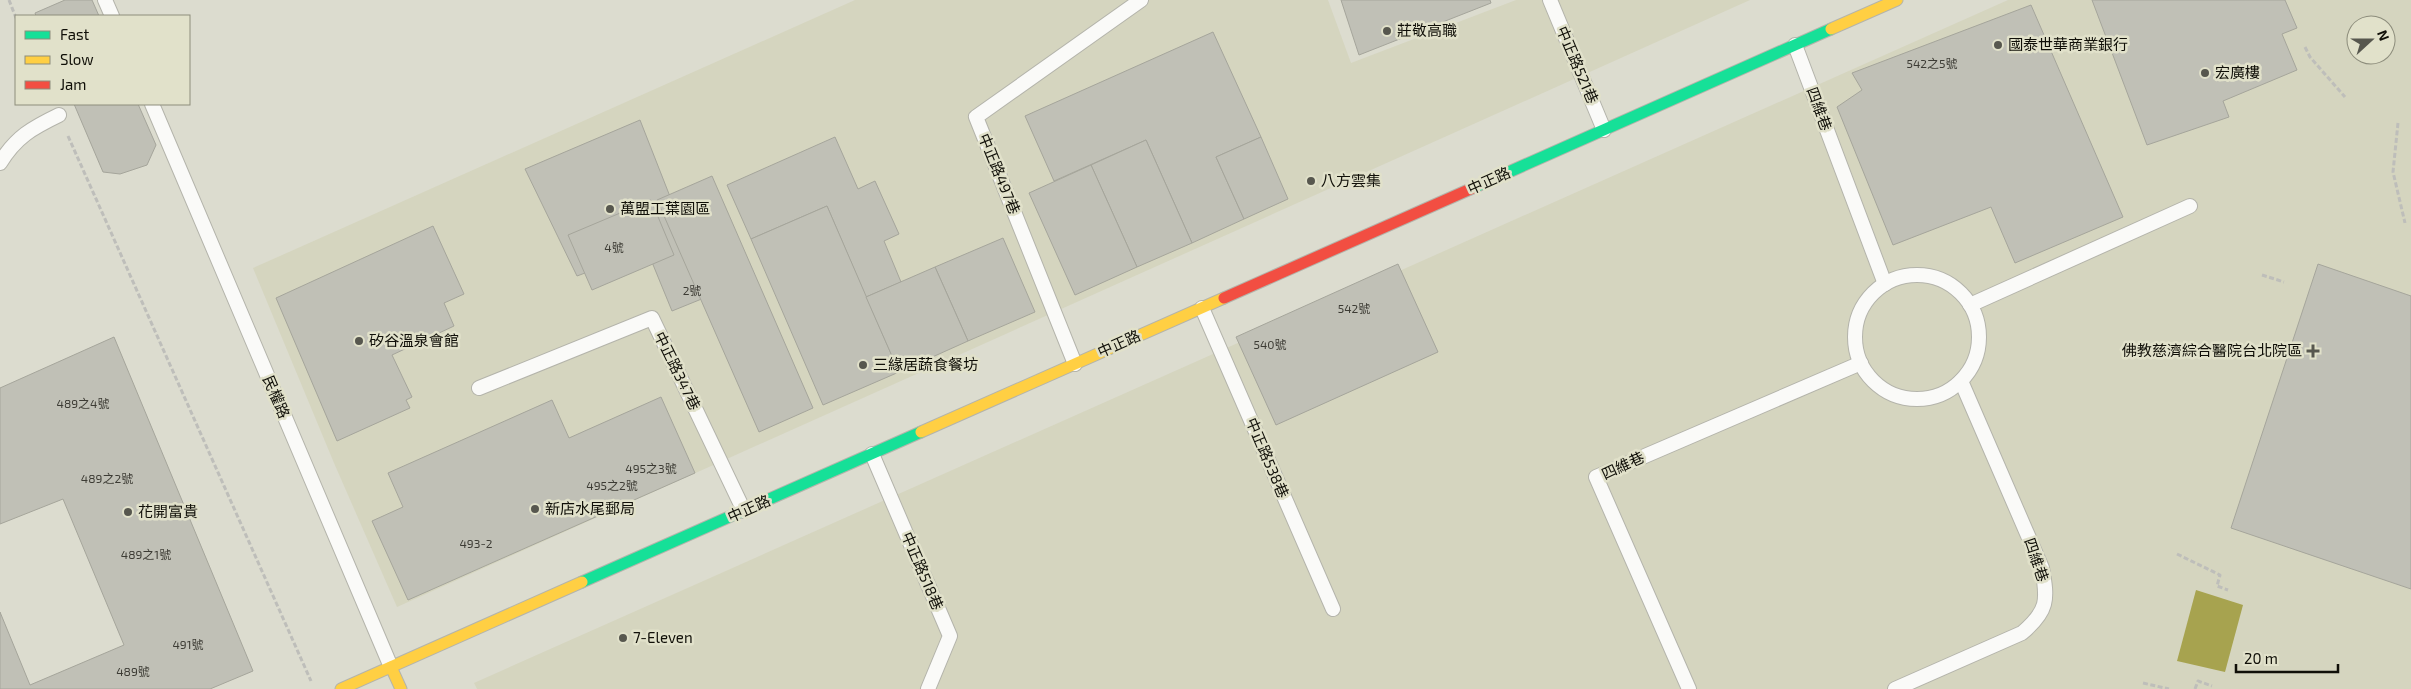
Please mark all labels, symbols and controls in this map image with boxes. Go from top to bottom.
legend [15,15,190,105]
north arrow [2346,15,2396,65]
place label: 莊敬高職 [1397,21,1457,39]
street label: 中正路521巷 [1554,23,1602,106]
text: Fast [60,25,90,43]
marker: 莊敬高職 [1381,25,1393,37]
text: N [2374,27,2393,43]
place label: 國泰世華商業銀行 [2008,35,2128,53]
marker: 國泰世華商業銀行 [1992,39,2004,51]
text: Slow [60,50,94,68]
house number: 542之5號 [1907,56,1958,70]
place label: 宏廣樓 [2215,63,2260,81]
marker: 宏廣樓 [2199,67,2211,79]
text: Jam [60,75,86,93]
street label: 四維巷 [1804,84,1836,133]
street label: 中正路497巷 [976,131,1024,217]
street label: 中正路 [1464,163,1513,197]
place label: 八方雲集 [1321,171,1381,189]
marker: 八方雲集 [1305,175,1317,187]
place label: 萬盟工葉園區 [620,199,710,217]
marker: 萬盟工葉園區 [604,203,616,215]
house number: 4號 [604,240,624,254]
house number: 2號 [683,283,701,297]
house number: 542號 [1338,301,1370,315]
street label: 中正路 [1094,326,1143,360]
street label: 中正路347巷 [651,328,705,413]
place label: 矽谷溫泉會館 [369,331,459,349]
marker: 矽谷溫泉會館 [353,335,365,347]
house number: 540號 [1253,337,1287,351]
place label: 佛教慈濟綜合醫院台北院區 [2122,341,2302,359]
marker: 佛教慈濟綜合醫院台北院區 [2306,344,2320,358]
place label: 三緣居蔬食餐坊 [873,355,978,373]
marker: 三緣居蔬食餐坊 [857,359,869,371]
street label: 民權路 [260,372,294,421]
house number: 489之4號 [57,396,109,410]
street label: 中正路538巷 [1243,415,1293,500]
street label: 四維巷 [1598,447,1647,483]
house number: 495之3號 [625,461,677,475]
house number: 489之2號 [81,471,133,485]
house number: 495之2號 [586,478,638,492]
street label: 中正路 [724,491,773,525]
place label: 新店水尾郵局 [545,499,635,517]
place label: 花開富貴 [138,502,198,520]
marker: 新店水尾郵局 [529,503,541,515]
marker: 花開富貴 [122,506,134,518]
street label: 中正路518巷 [898,529,947,612]
street label: 四維巷 [2021,535,2053,584]
house number: 493-2 [459,536,493,550]
house number: 489之1號 [121,547,171,561]
place label: 7-Eleven [633,628,693,646]
marker: 7-Eleven [617,632,629,644]
house number: 491號 [172,637,204,651]
scale bar [2236,642,2338,674]
text: 20 m [2244,649,2278,667]
house number: 489號 [116,664,150,678]

